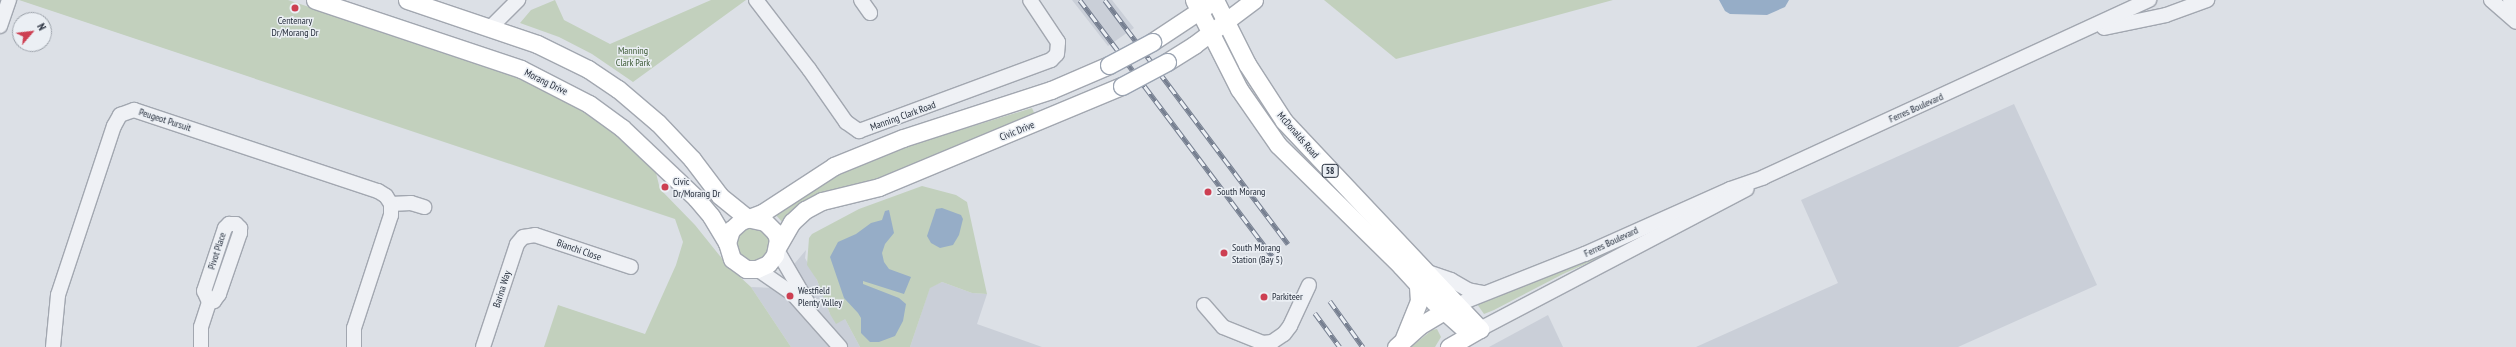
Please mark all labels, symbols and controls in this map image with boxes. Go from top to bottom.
marker: Centenary Dr/Morang Dr [290,3,300,13]
north arrow [12,12,52,52]
place label: Centenary Dr/Morang Dr [271,14,319,38]
text: N [34,21,49,33]
park label: Manning Clark Park [616,44,650,68]
street label: Morang Drive [523,66,569,98]
street label: Ferres Boulevard [1887,91,1945,125]
street label: Manning Clark Road [869,99,937,133]
street label: Peugeot Pursuit [137,106,193,134]
street label: McDonalds Road [1275,110,1321,160]
street label: Civic Drive [998,119,1036,143]
road number: 58 [1321,164,1339,178]
place label: Civic Dr/Morang Dr [673,175,720,198]
marker: Civic Dr/Morang Dr [660,182,670,192]
marker: South Morang [1202,186,1214,198]
place label: South Morang [1217,186,1265,198]
street label: Ferres Boulevard [1582,224,1640,260]
street label: Pivot Place [205,231,229,271]
street label: Bianchi Close [555,237,603,263]
place label: South Morang Station (Bay 5) [1232,241,1283,264]
marker: South Morang Station (Bay 5) [1219,248,1229,258]
street label: Barina Way [490,269,514,309]
place label: Westfield Plenty Valley [798,284,843,308]
marker: Westfield Plenty Valley [785,291,795,301]
place label: Parkiteer [1272,291,1303,303]
marker: Parkiteer [1259,292,1269,302]

